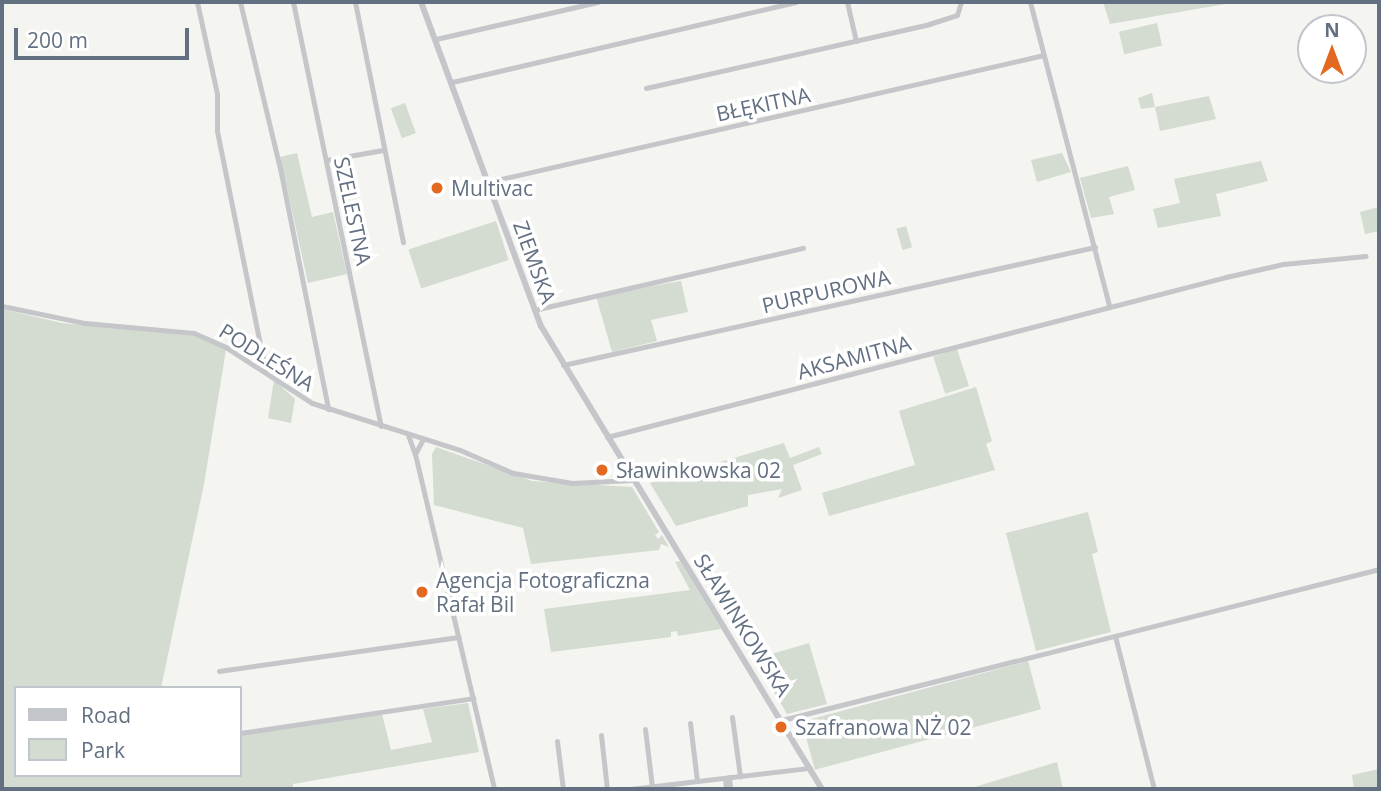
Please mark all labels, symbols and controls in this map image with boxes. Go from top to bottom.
scale bar [18,14,192,58]
north arrow [1297,14,1367,84]
text: N [1324,17,1340,43]
text: 200 m [27,26,88,54]
street label: BŁĘKITNA [714,82,812,126]
street label: SZELESTNA [329,155,377,267]
place label: Multivac [451,175,533,201]
marker: Multivac [429,180,445,196]
street label: ZIEMSKA [508,217,562,307]
street label: PURPUROWA [759,264,893,318]
street label: PODLEŚNA [215,318,319,396]
street label: AKSAMITNA [795,330,913,384]
place label: Sławinkowska 02 [616,457,781,483]
marker: Sławinkowska 02 [594,462,610,478]
street label: SŁAWINKOWSKA [689,549,797,701]
place label: Agencja Fotograficzna Rafał Bil [436,567,650,617]
marker: Agencja Fotograficzna Rafał Bil [414,584,430,600]
legend [14,686,242,777]
text: Road [81,701,131,729]
place label: Szafranowa NŻ 02 [795,714,972,740]
marker: Szafranowa NŻ 02 [773,719,789,735]
text: Park [81,736,125,764]

